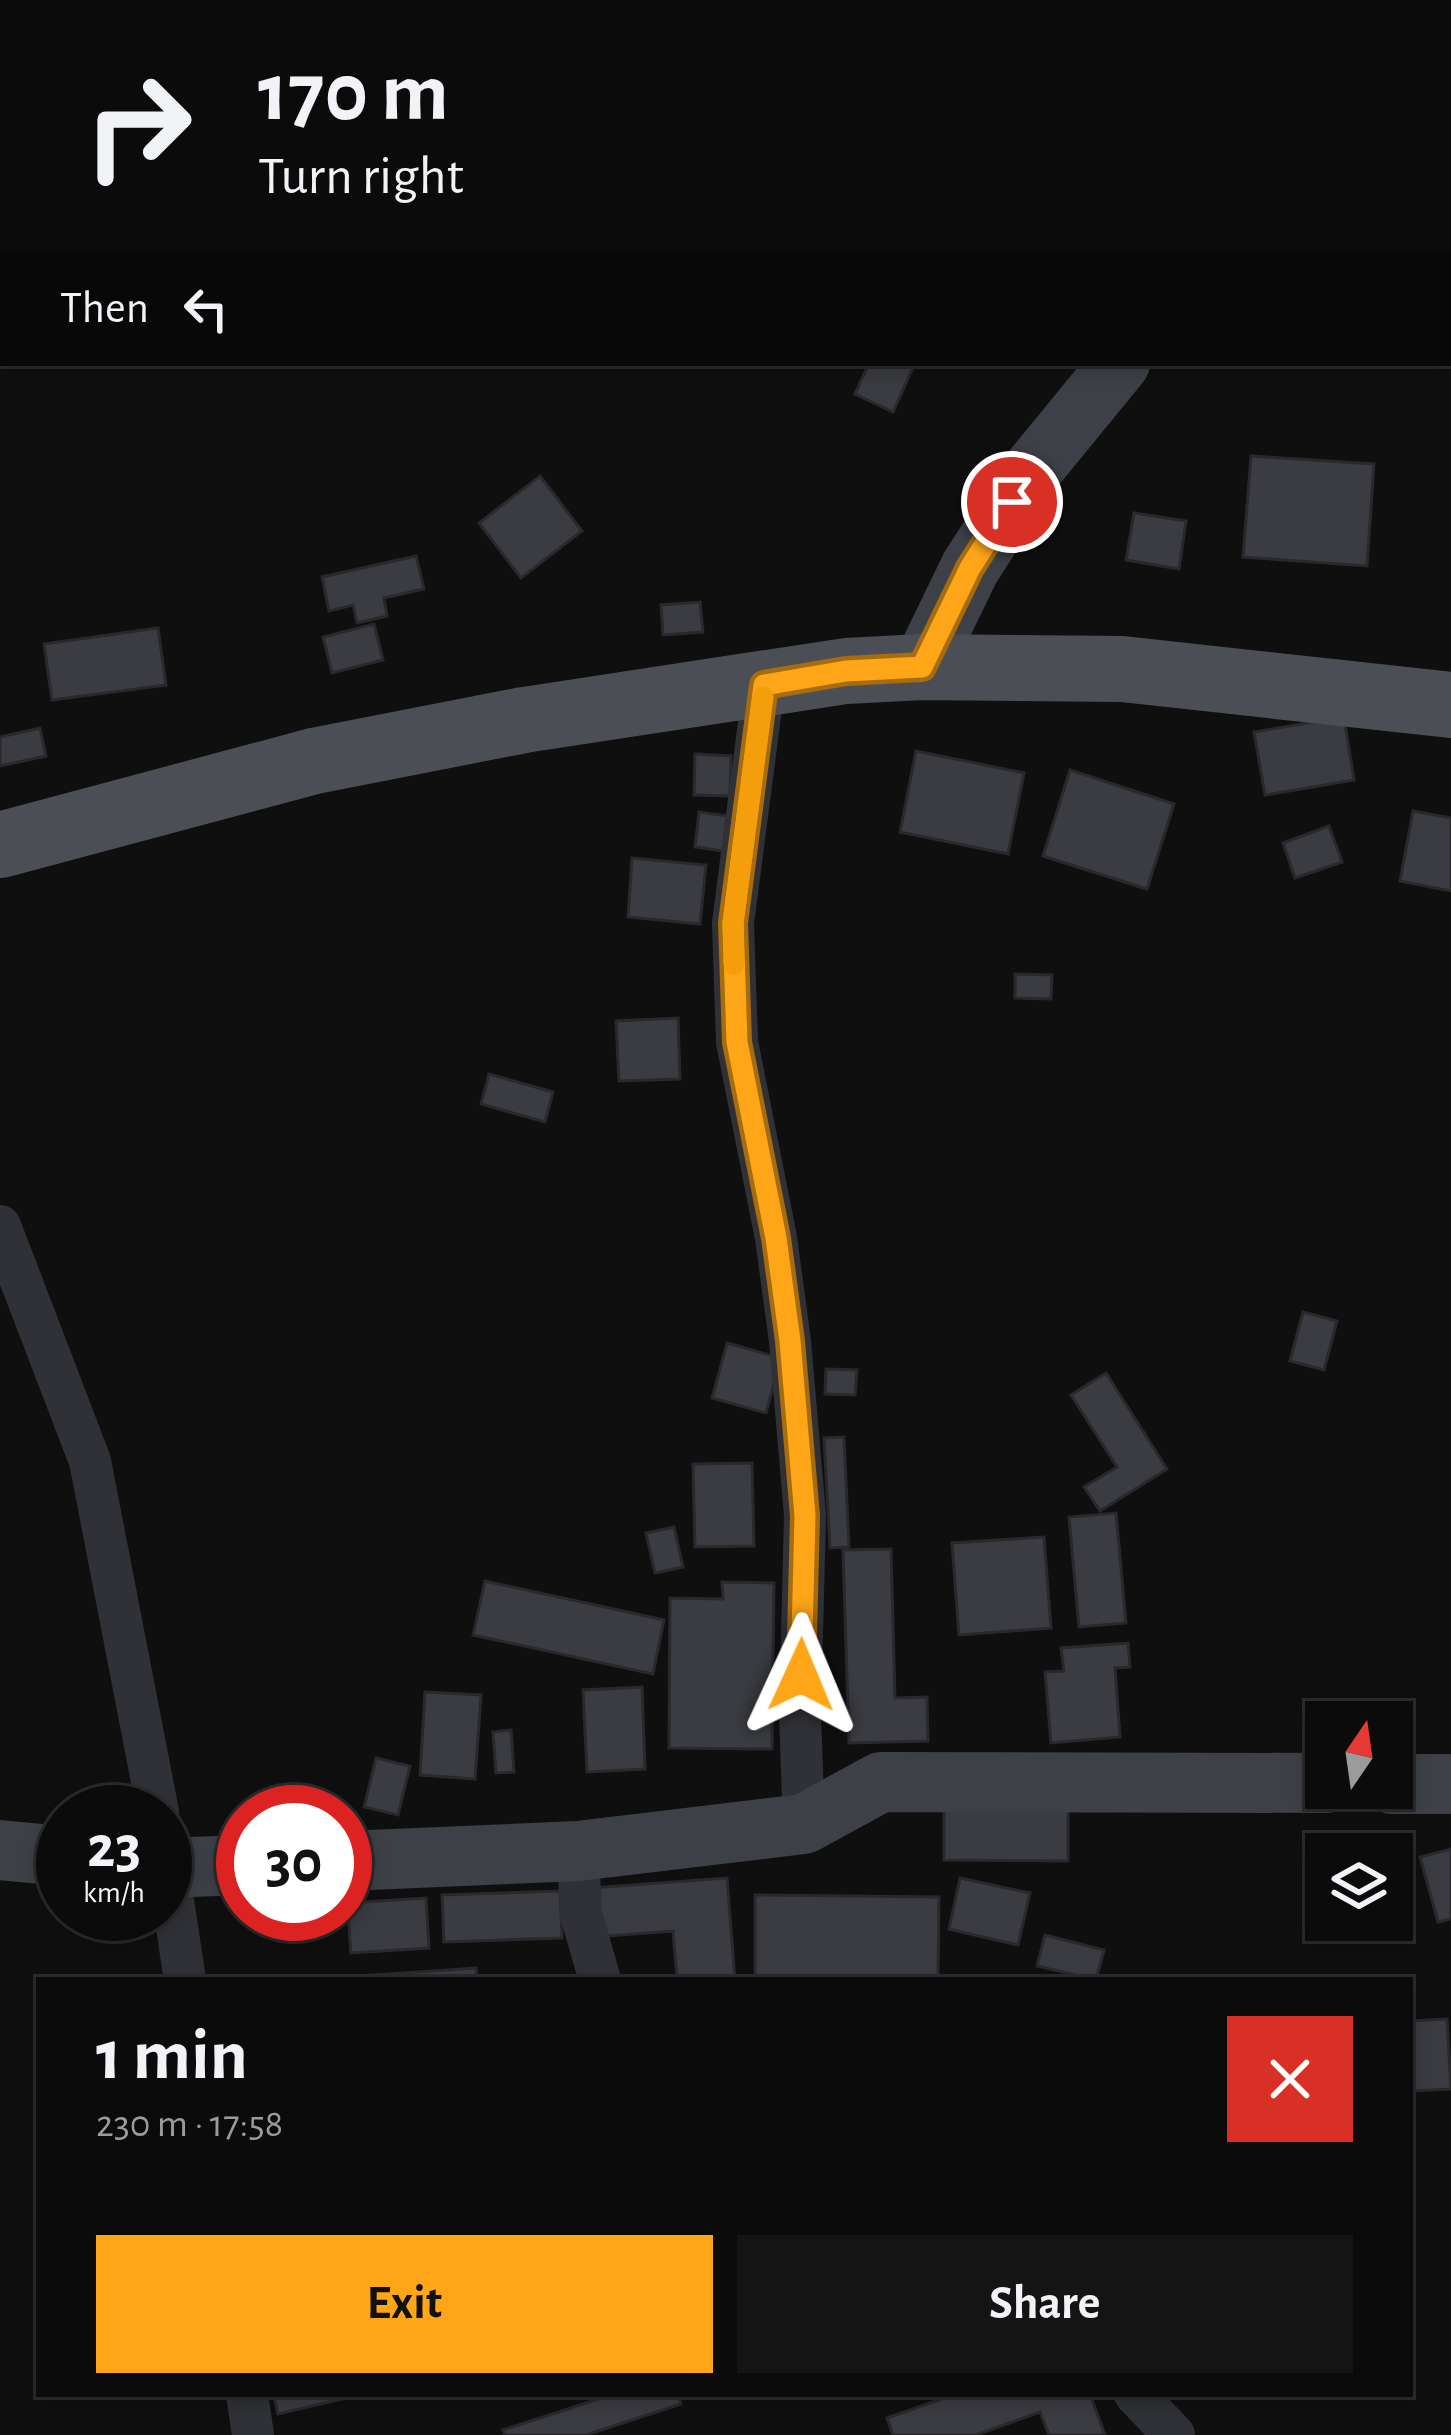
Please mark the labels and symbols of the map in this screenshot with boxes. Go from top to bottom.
pin [961,451,1063,553]
position arrow [738,1612,864,1738]
north arrow [1305,1701,1413,1809]
speed limit sign: 30 [216,1785,372,1941]

